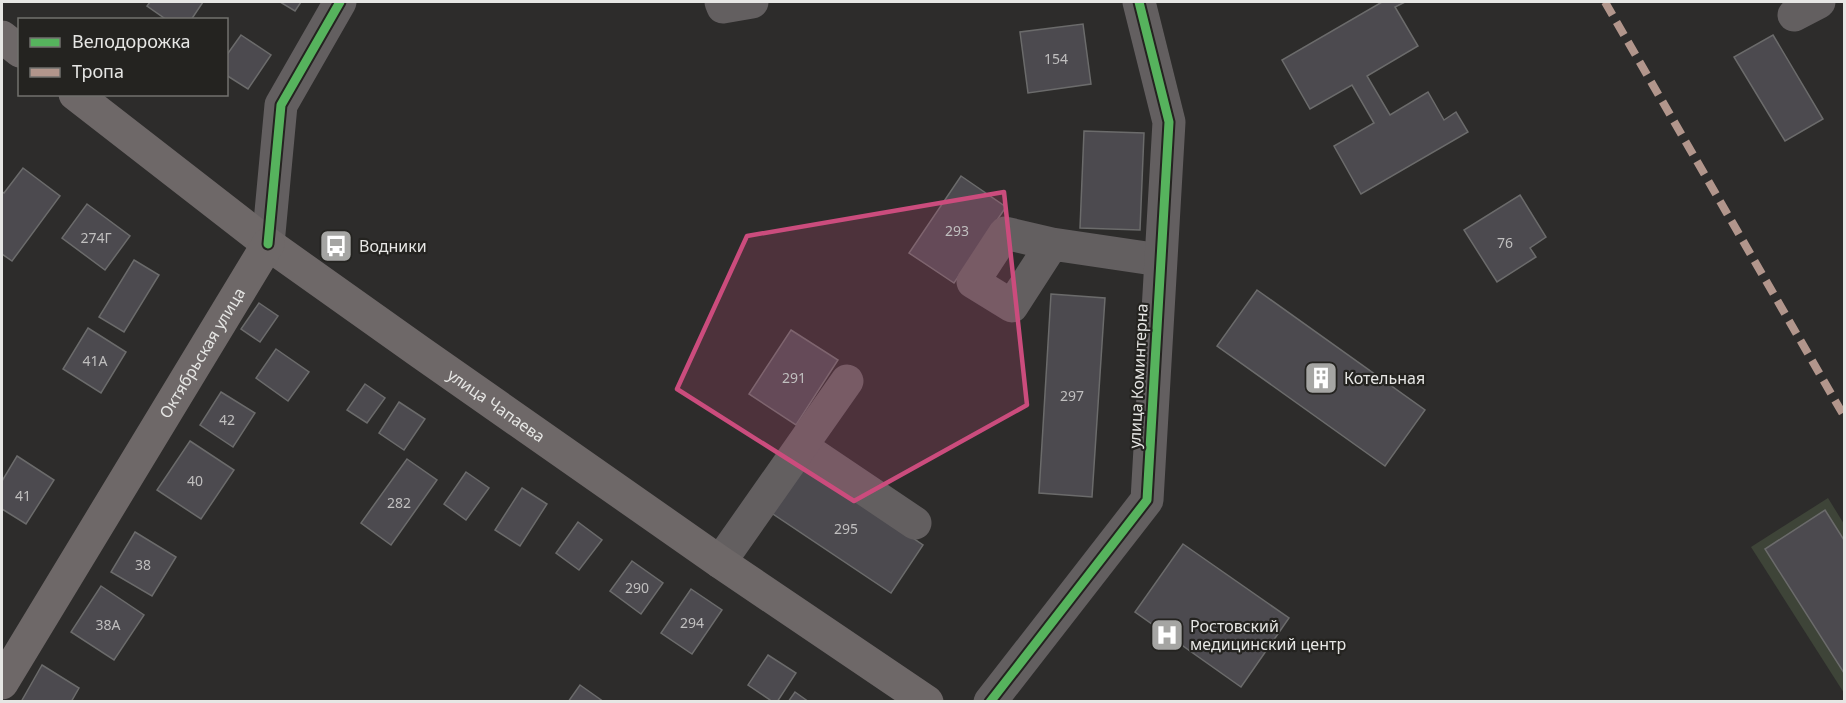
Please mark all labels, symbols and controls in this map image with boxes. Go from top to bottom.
legend [18,18,228,96]
text: Велодорожка [72,29,190,53]
house number: 154 [1044,49,1068,68]
text: Тропа [72,59,124,83]
house number: 293 [945,221,969,240]
house number: 274Г [80,228,112,247]
bus stop icon: Водники [318,228,354,264]
house number: 76 [1497,233,1513,252]
place label: Водники [359,235,427,257]
street label: Октябрьская улица [154,283,250,422]
street label: улица Коминтерна [1123,303,1153,449]
house number: 41А [83,351,108,370]
building icon: Котельная [1303,360,1339,396]
street label: улица Чапаева [443,364,550,447]
place label: Котельная [1344,367,1425,389]
house number: 291 [782,368,806,387]
house number: 297 [1060,386,1084,405]
house number: 42 [219,410,235,429]
house number: 40 [187,471,203,490]
house number: 41 [15,486,31,505]
house number: 282 [387,493,411,512]
house number: 295 [834,519,858,538]
house number: 38 [135,555,151,574]
house number: 290 [625,578,649,597]
house number: 294 [680,613,704,632]
house number: 38А [96,615,121,634]
place label: Ростовский медицинский центр [1190,615,1346,655]
hospital icon: Ростовский медицинский центр [1149,617,1185,653]

